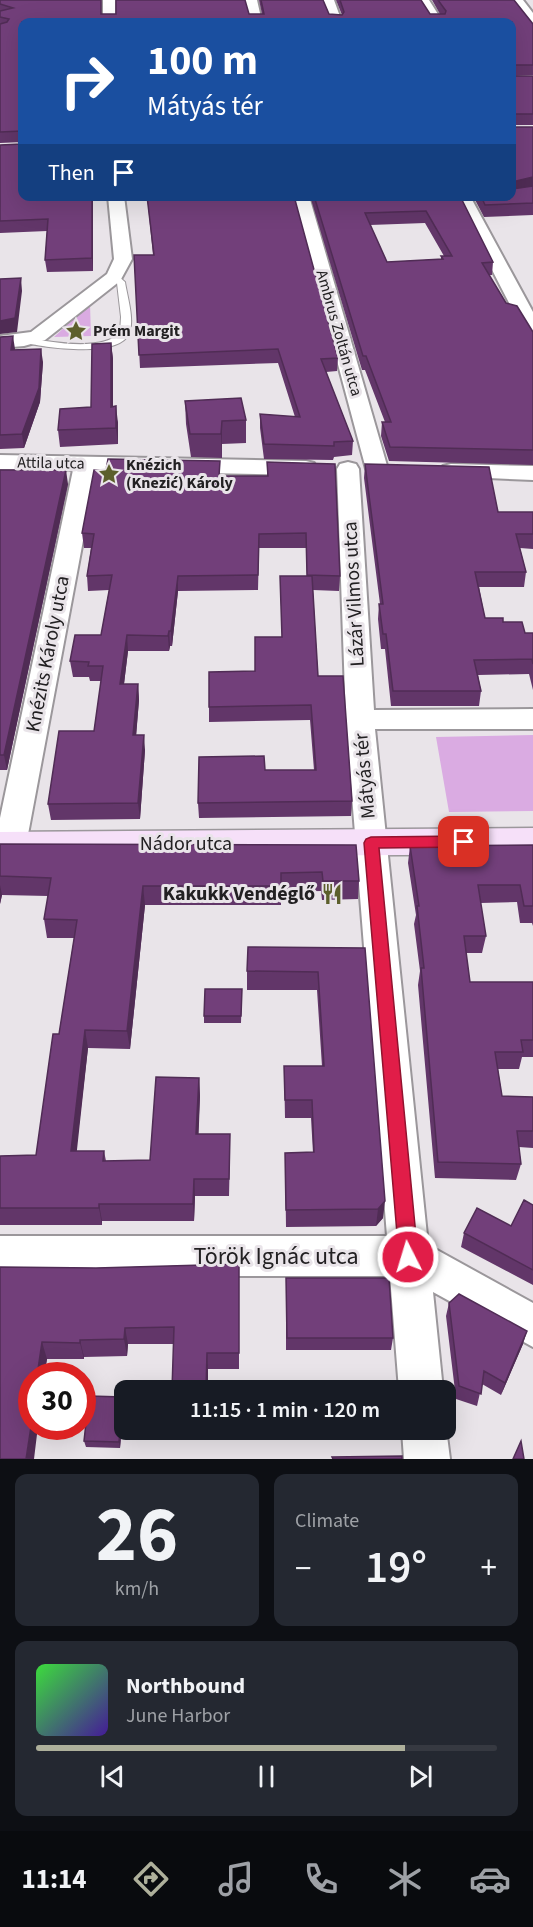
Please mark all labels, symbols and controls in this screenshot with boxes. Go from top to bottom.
text: 100 m [147,31,258,91]
icon: right [48,42,126,120]
text: Mátyás tér [147,87,263,126]
icon: arrive [107,156,140,189]
text: Then [48,157,95,189]
street label: Ambrus Zoltán utca [310,267,368,399]
place icon: Prém Margit [64,319,88,343]
place label: Prém Margit [93,320,180,342]
street label: Attila utca [17,451,85,475]
place label: Knézich (Knezić) Károly [126,454,234,494]
place icon: Knézich (Knezić) Károly [97,462,121,486]
street label: Lázár Vilmos utca [336,521,372,667]
street label: Knézits Károly utca [19,573,77,735]
street label: Mátyás tér [347,732,383,820]
pin [438,816,489,867]
icon: arrive [447,825,480,858]
street label: Nádor utca [140,830,232,858]
place label: Kakukk Vendéglő [163,880,315,908]
restaurant icon: Kakukk Vendéglő [320,882,344,906]
position arrow [376,1225,440,1289]
street label: Török Ignác utca [193,1239,359,1274]
speed limit sign: 30 [18,1362,96,1440]
text: 11:15 · 1 min · 120 m [190,1394,380,1426]
text: 26 [96,1480,178,1591]
text: Climate [295,1507,359,1535]
text: 19° [365,1536,427,1600]
text: − [295,1545,311,1592]
text: + [481,1545,497,1592]
text: km/h [115,1575,159,1603]
text: Northbound [126,1670,245,1702]
text: June Harbor [126,1702,230,1730]
icon: previous [96,1760,129,1793]
icon: pause [250,1760,283,1793]
icon: next [404,1760,437,1793]
icon: directions [130,1858,172,1900]
icon: music [215,1858,257,1900]
icon: phone [300,1858,342,1900]
icon: climate [384,1858,426,1900]
icon: car [469,1858,511,1900]
text: 11:14 [21,1860,87,1899]

